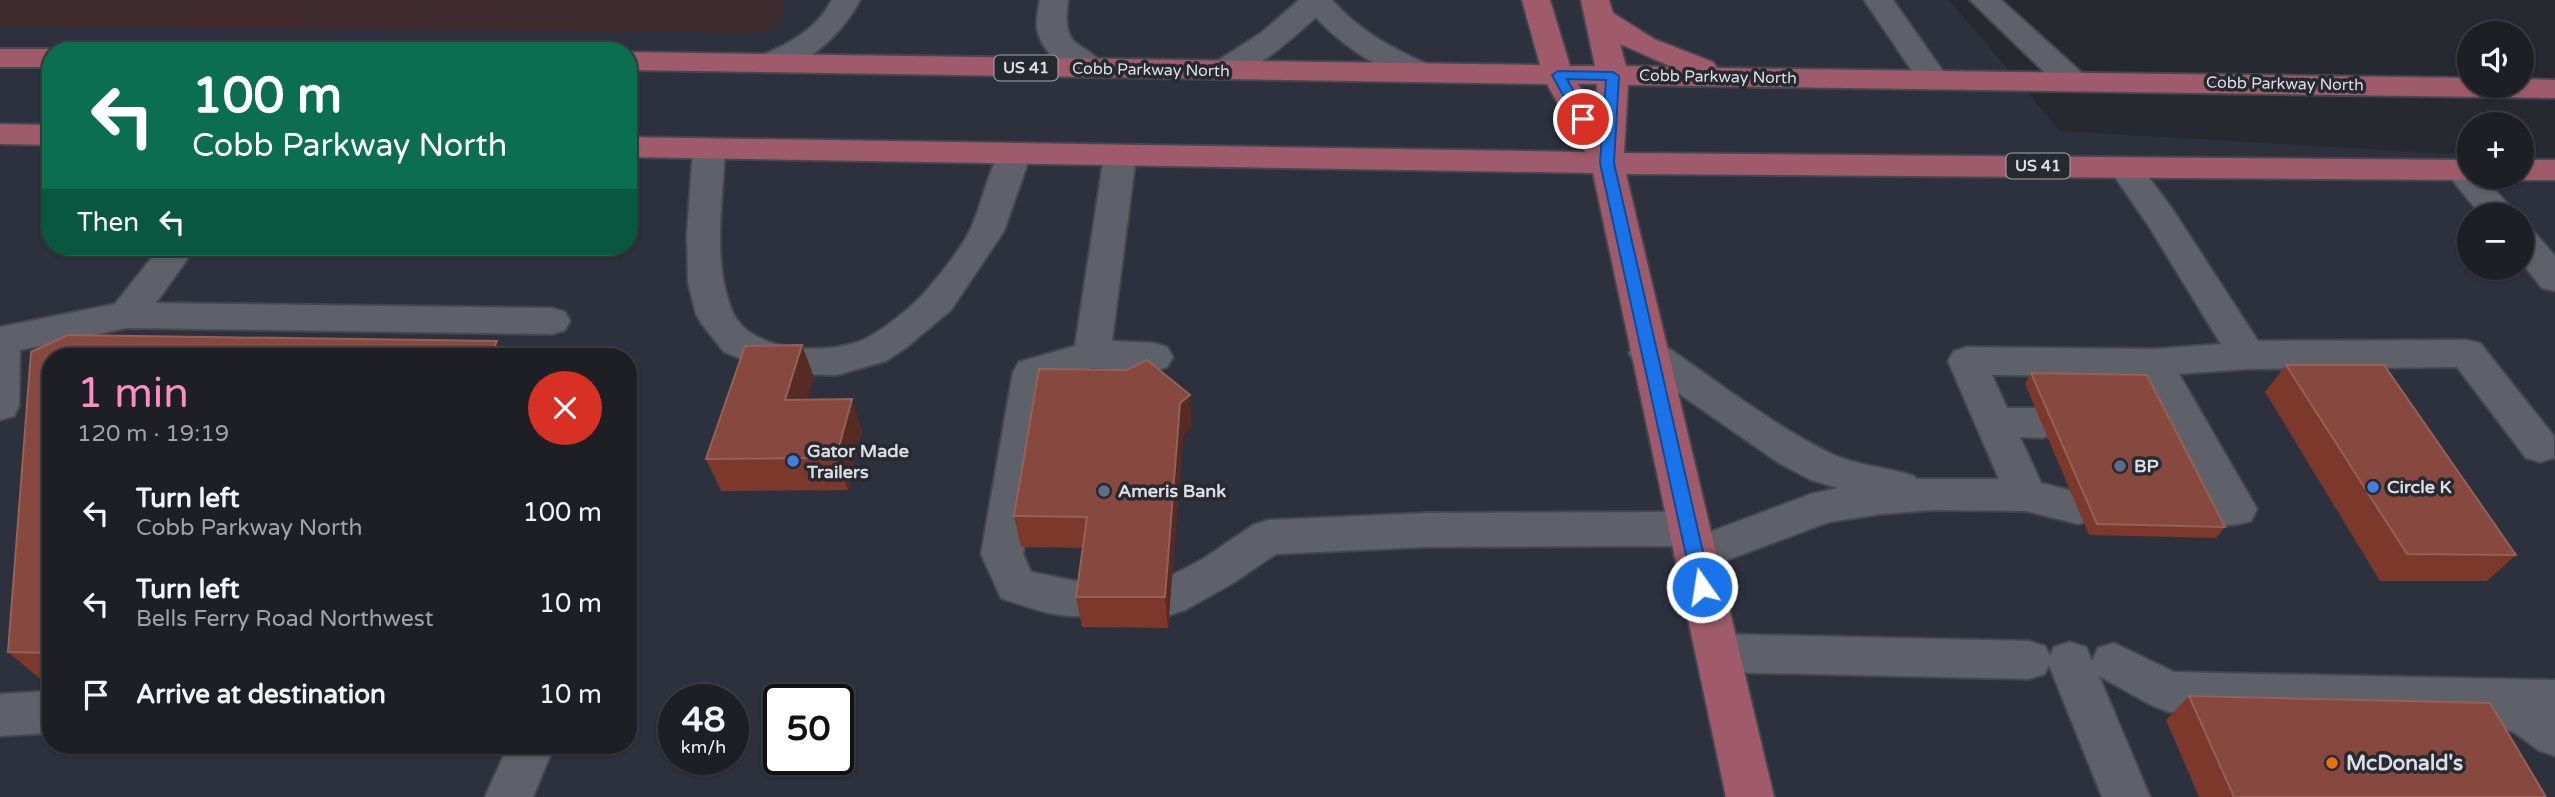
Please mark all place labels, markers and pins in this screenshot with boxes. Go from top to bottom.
pin [1553,89,1613,149]
place label: Gator Made Trailers [806,440,909,483]
marker: Gator Made Trailers [785,453,801,469]
place label: BP [2134,455,2159,477]
marker: BP [2112,458,2128,474]
place label: Circle K [2387,476,2452,498]
marker: Circle K [2365,479,2381,495]
place label: Ameris Bank [1118,480,1226,502]
marker: Ameris Bank [1096,483,1112,499]
place label: McDonald's [2346,751,2463,776]
marker: McDonald's [2324,755,2340,771]

